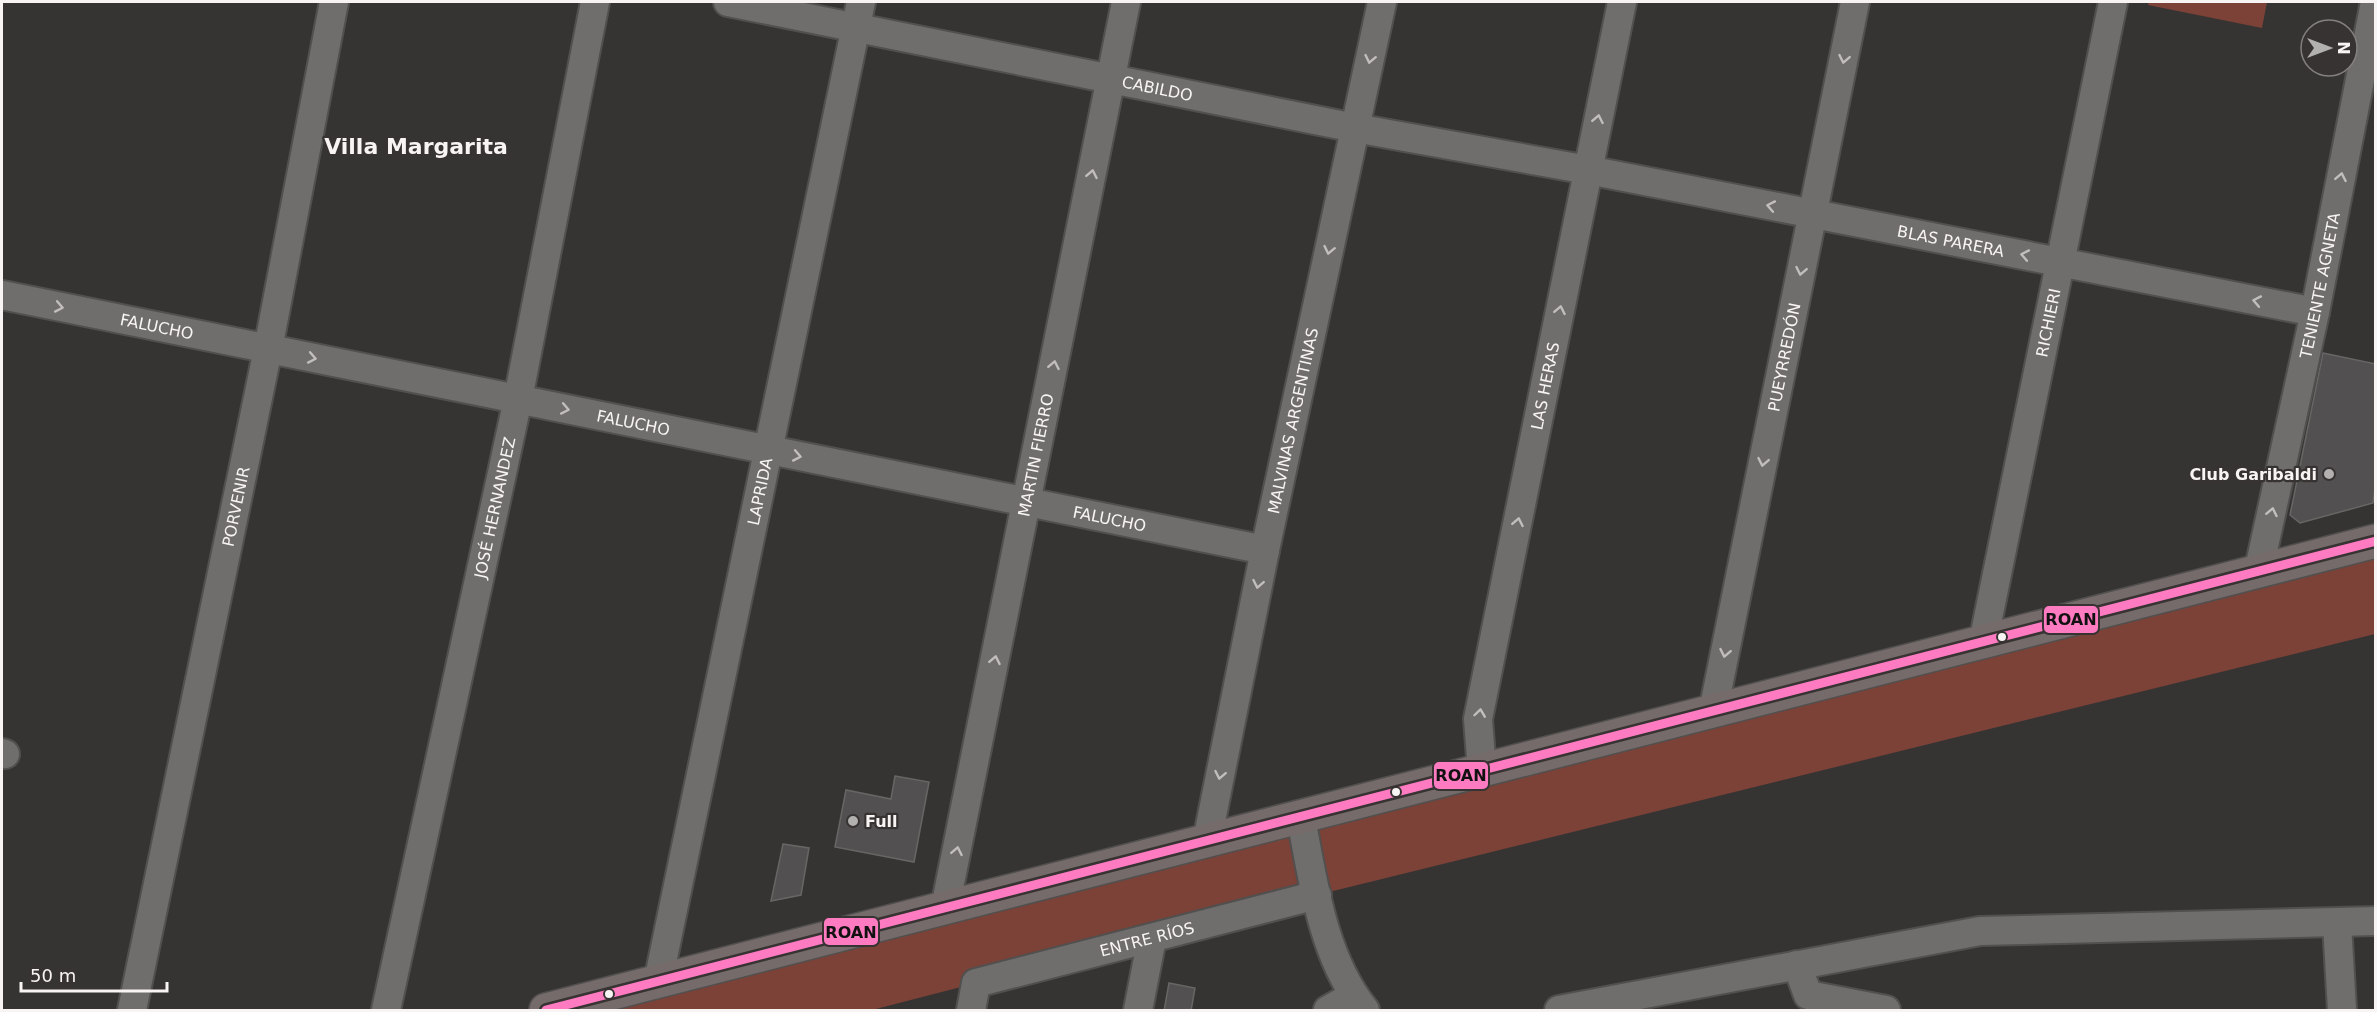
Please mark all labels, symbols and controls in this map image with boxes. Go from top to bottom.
north arrow [2299,18,2359,78]
text: N [2334,41,2353,55]
one-way arrow [1364,54,1377,64]
one-way arrow [1838,54,1851,64]
street label: CABILDO [1120,72,1194,105]
one-way arrow [1591,114,1604,124]
district label: Villa Margarita [324,134,508,159]
one-way arrow [1085,169,1098,179]
one-way arrow [2334,173,2347,183]
one-way arrow [1767,200,1777,213]
street label: TENIENTE AGNETA [2296,211,2344,361]
street label: BLAS PARERA [1896,222,2006,261]
one-way arrow [1324,244,1337,254]
one-way arrow [2020,249,2030,262]
one-way arrow [1796,265,1809,275]
street label: RICHIERI [2032,287,2065,359]
one-way arrow [2253,295,2263,308]
one-way arrow [54,300,64,313]
street label: PUEYRREDÓN [1764,301,1805,413]
one-way arrow [1553,305,1566,315]
street label: FALUCHO [118,310,195,343]
street label: MALVINAS ARGENTINAS [1264,326,1322,516]
street label: LAS HERAS [1527,340,1564,432]
one-way arrow [306,351,316,364]
one-way arrow [1047,361,1060,371]
street label: MARTIN FIERRO [1014,392,1058,518]
one-way arrow [559,402,569,415]
street label: FALUCHO [595,406,671,440]
street label: JOSÉ HERNANDEZ [470,435,520,581]
one-way arrow [792,449,802,462]
street label: LAPRIDA [744,456,776,527]
one-way arrow [1757,457,1770,467]
street label: PORVENIR [219,465,254,548]
place label: Club Garibaldi [2189,465,2317,484]
marker: Club Garibaldi [2322,467,2336,481]
street label: FALUCHO [1071,502,1148,536]
one-way arrow [2265,508,2278,518]
one-way arrow [1511,517,1524,527]
one-way arrow [1252,579,1265,589]
line badge: ROAN [2043,605,2099,634]
text: ROAN [2045,610,2097,629]
unlabelled marker [1996,631,2008,643]
one-way arrow [1719,648,1732,658]
one-way arrow [988,655,1001,665]
one-way arrow [1474,708,1486,718]
line badge: ROAN [1433,761,1489,790]
text: ROAN [1435,766,1487,785]
one-way arrow [1215,770,1228,780]
unlabelled marker [1390,786,1402,798]
place label: Full [865,812,898,831]
marker: Full [846,814,860,828]
one-way arrow [950,846,963,856]
line badge: ROAN [823,917,879,946]
street label: ENTRE RÍOS [1098,918,1196,961]
text: ROAN [825,923,877,942]
scale bar [21,955,166,993]
text: 50 m [30,965,76,986]
unlabelled marker [603,988,615,1000]

